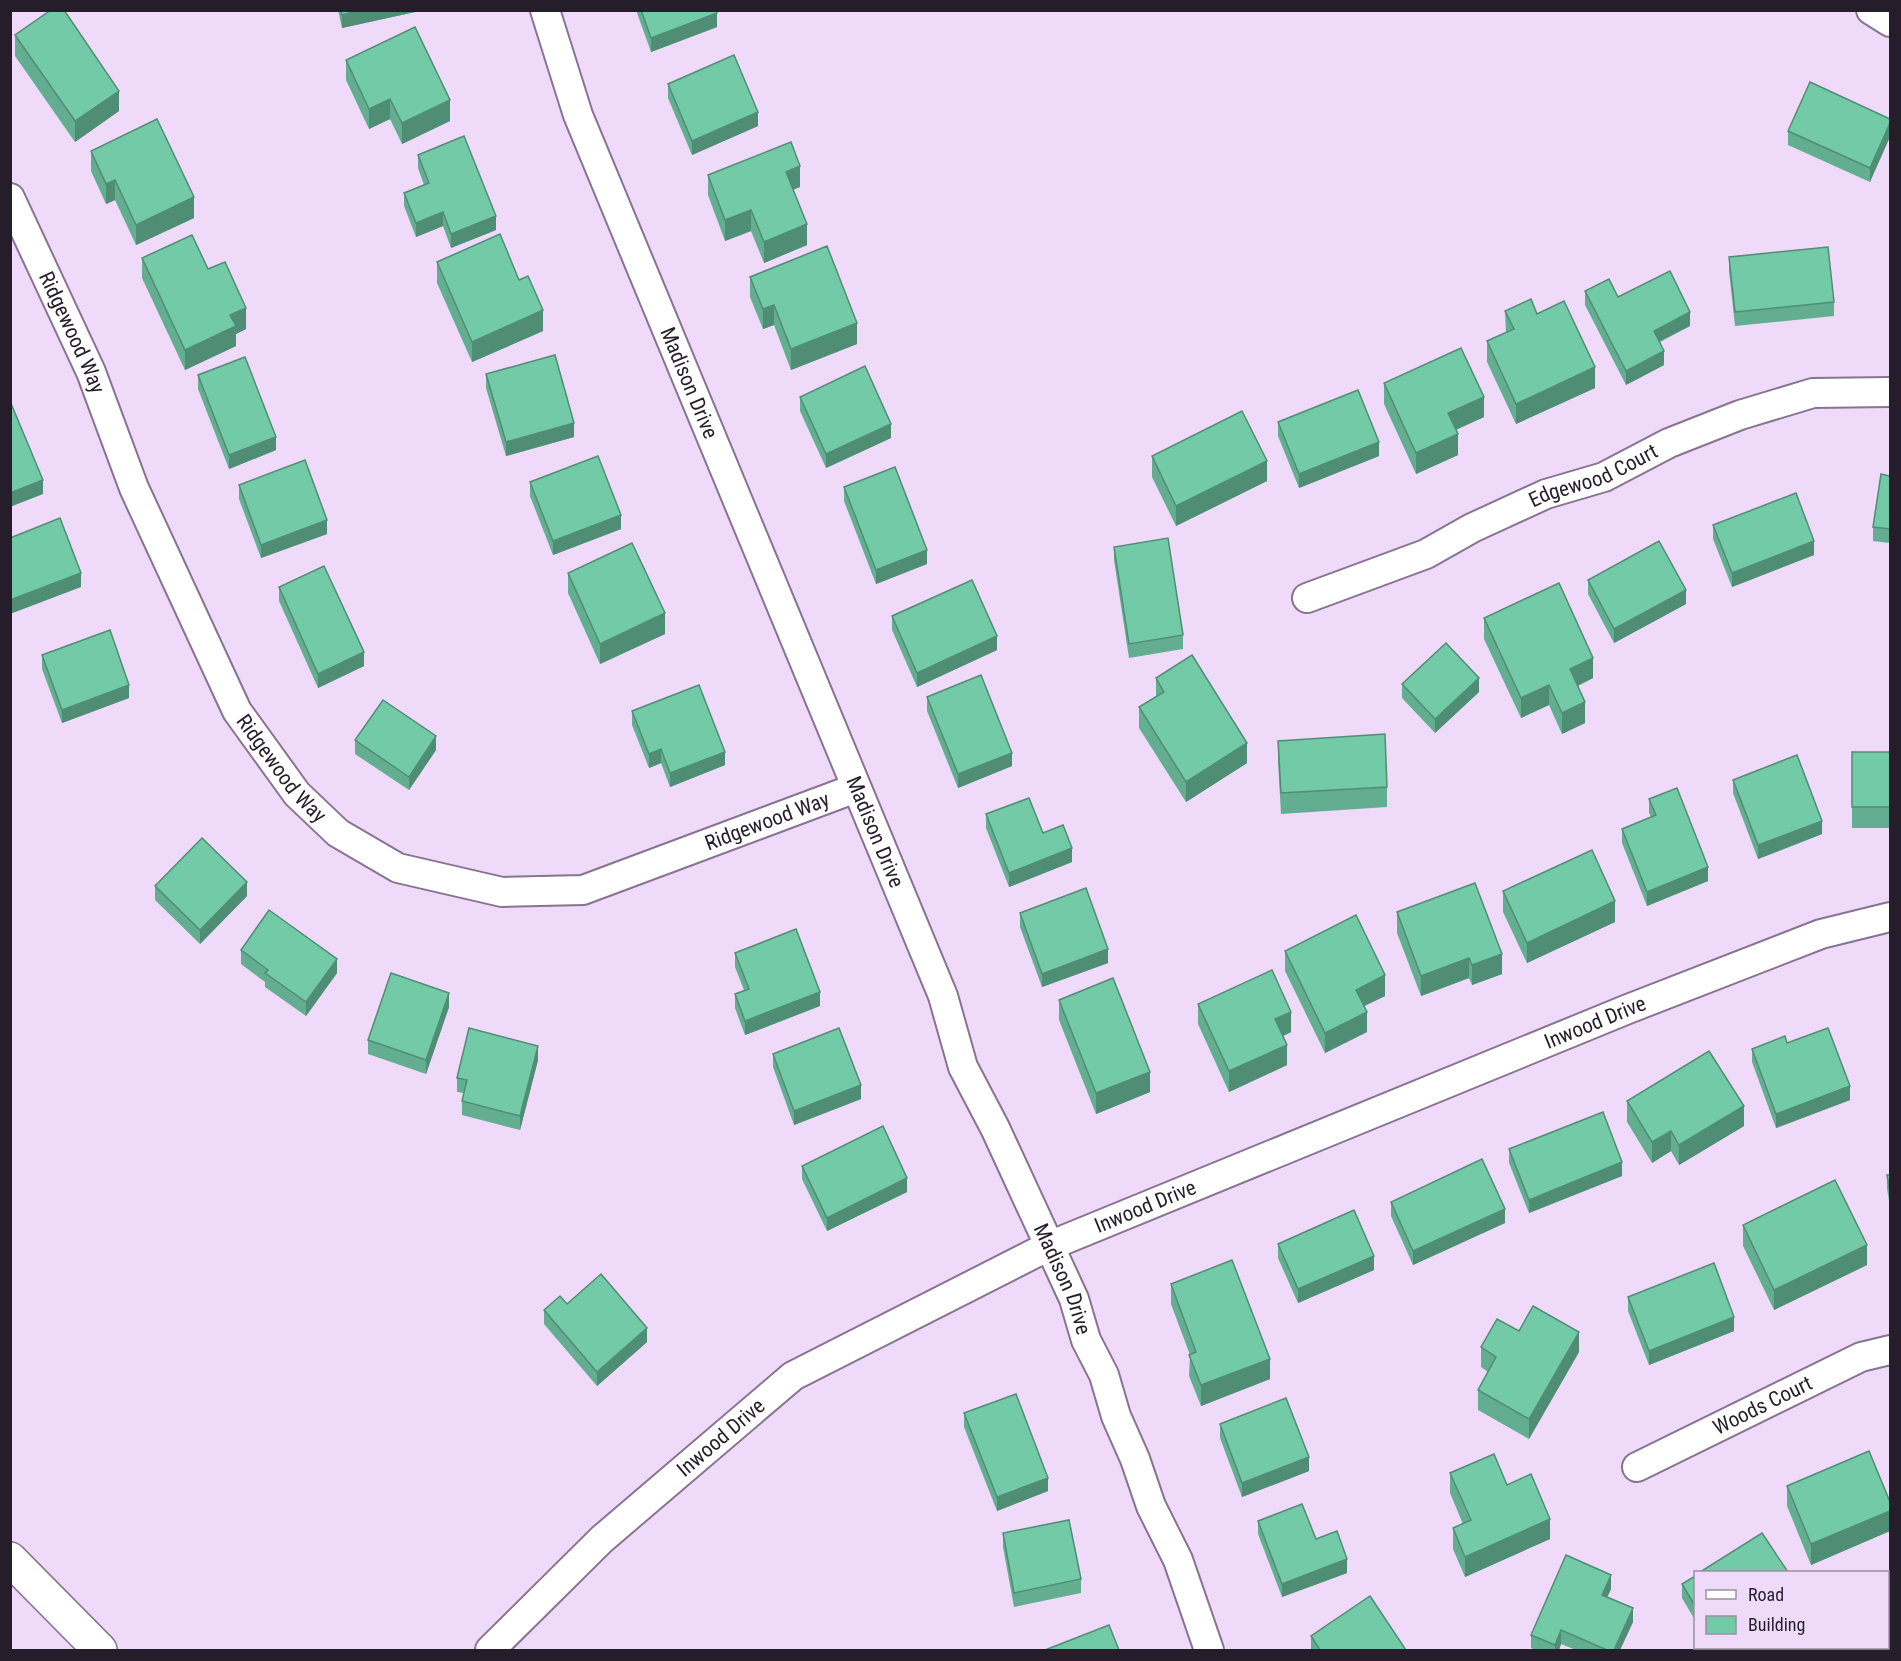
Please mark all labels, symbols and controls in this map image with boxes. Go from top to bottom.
street label: Ridgewood Way [34,268,110,397]
street label: Madison Drive [655,324,723,442]
street label: Edgewood Court [1525,439,1662,512]
street label: Ridgewood Way [232,710,331,828]
street label: Madison Drive [841,773,909,891]
street label: Ridgewood Way [702,787,833,855]
street label: Inwood Drive [1541,991,1649,1054]
street label: Inwood Drive [1091,1175,1200,1238]
street label: Madison Drive [1029,1220,1096,1337]
street label: Woods Court [1709,1371,1816,1440]
street label: Inwood Drive [672,1393,770,1482]
legend [1694,1571,1889,1649]
text: Road [1748,1584,1784,1605]
text: Building [1748,1614,1805,1635]

